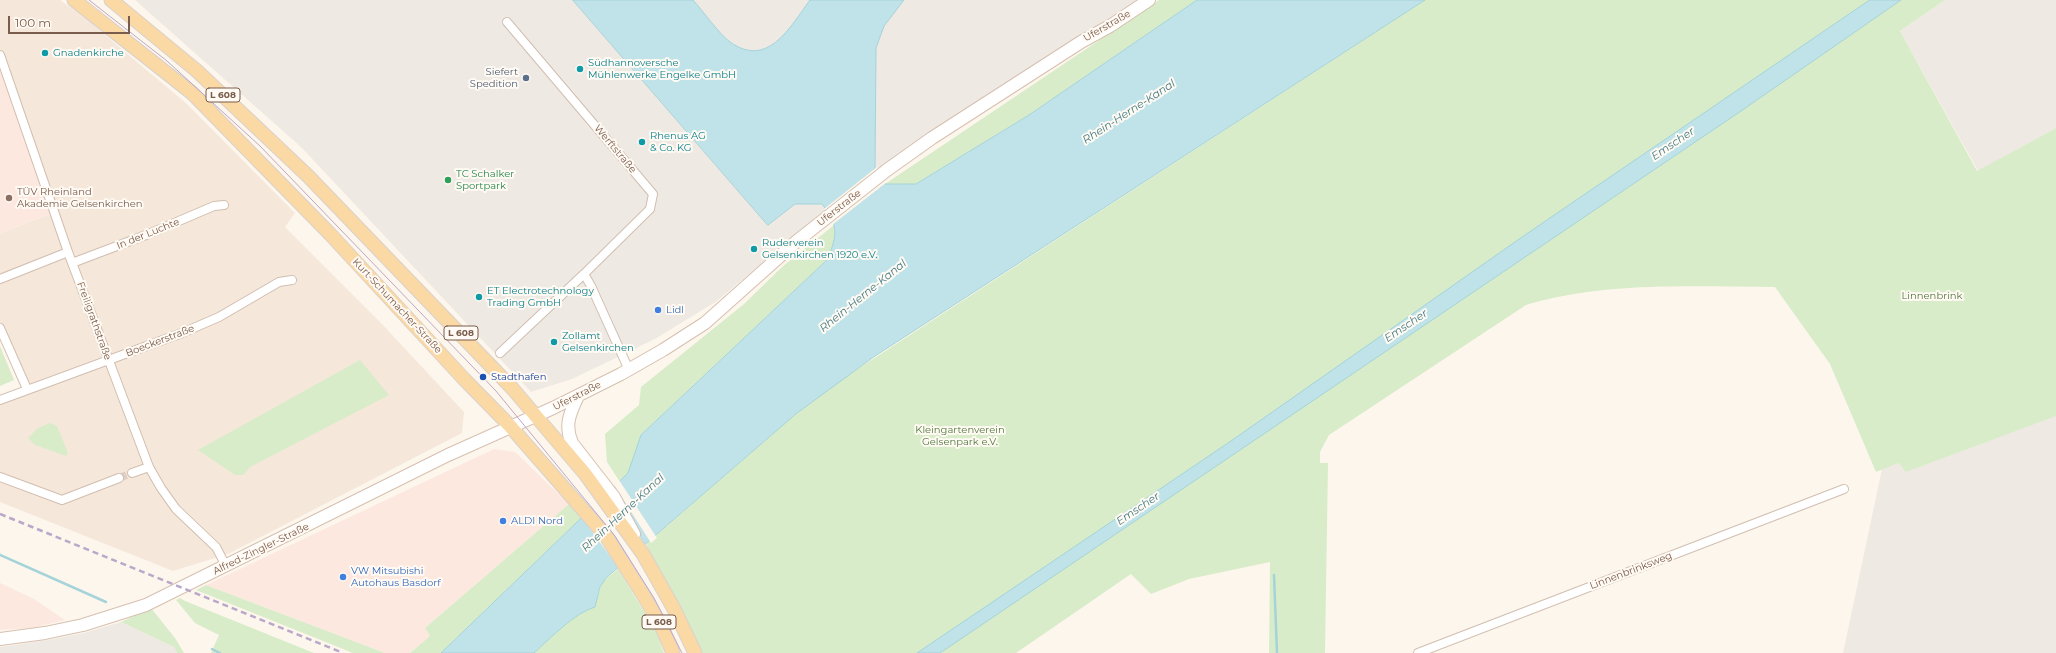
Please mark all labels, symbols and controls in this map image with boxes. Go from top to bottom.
scale bar [10,8,132,34]
street label: Uferstraße [1081,8,1133,44]
text: 100 m [15,15,51,30]
place label: Gnadenkirche [53,47,124,59]
marker: Gnadenkirche [40,48,50,58]
place label: Südhannoversche Mühlenwerke Engelke GmbH [588,57,736,80]
marker: Südhannoversche Mühlenwerke Engelke GmbH [575,64,585,74]
place label: Siefert Spedition [470,66,518,90]
marker: Siefert Spedition [521,73,531,83]
water label: Rhein-Herne-Kanal [1080,77,1178,147]
road number: L 608 [206,88,240,102]
street label: Werftstraße [591,122,639,176]
water label: Emscher [1649,125,1697,163]
place label: Rhenus AG & Co. KG [650,130,706,154]
marker: Rhenus AG & Co. KG [637,137,647,147]
place label: TC Schalker Sportpark [456,168,514,192]
marker: TC Schalker Sportpark [443,175,453,185]
place label: TÜV Rheinland Akademie Gelsenkirchen [17,186,143,210]
street label: Uferstraße [815,187,863,229]
marker: TÜV Rheinland Akademie Gelsenkirchen [4,193,14,203]
street label: In der Luchte [115,216,181,252]
place label: Ruderverein Gelsenkirchen 1920 e.V. [762,237,878,260]
marker: Ruderverein Gelsenkirchen 1920 e.V. [749,244,759,254]
street label: Kurt-Schumacher-Straße [350,256,444,356]
water label: Rhein-Herne-Kanal [817,257,909,335]
street label: Freiligrathstraße [74,280,114,362]
place label: ET Electrotechnology Trading GmbH [487,285,594,308]
park label: Linnenbrink [1901,290,1963,302]
marker: ET Electrotechnology Trading GmbH [474,292,484,302]
place label: Lidl [666,304,684,316]
marker: Lidl [653,305,663,315]
water label: Emscher [1382,307,1430,345]
street label: Boeckerstraße [124,322,196,360]
road number: L 608 [444,326,478,340]
place label: Zollamt Gelsenkirchen [562,330,634,354]
marker: Zollamt Gelsenkirchen [549,337,559,347]
place label: Stadthafen [491,371,546,383]
marker: Stadthafen [478,372,488,382]
street label: Uferstraße [551,379,603,413]
park label: Kleingartenverein Gelsenpark e.V. [915,424,1005,448]
water label: Rhein-Herne-Kanal [579,471,667,555]
water label: Emscher [1114,490,1162,528]
place label: ALDI Nord [511,515,563,527]
marker: ALDI Nord [498,516,508,526]
street label: Alfred-Zingler-Straße [211,521,311,577]
street label: Linnenbrinksweg [1588,550,1674,592]
place label: VW Mitsubishi Autohaus Basdorf [351,565,441,588]
marker: VW Mitsubishi Autohaus Basdorf [338,572,348,582]
road number: L 608 [642,615,676,629]

